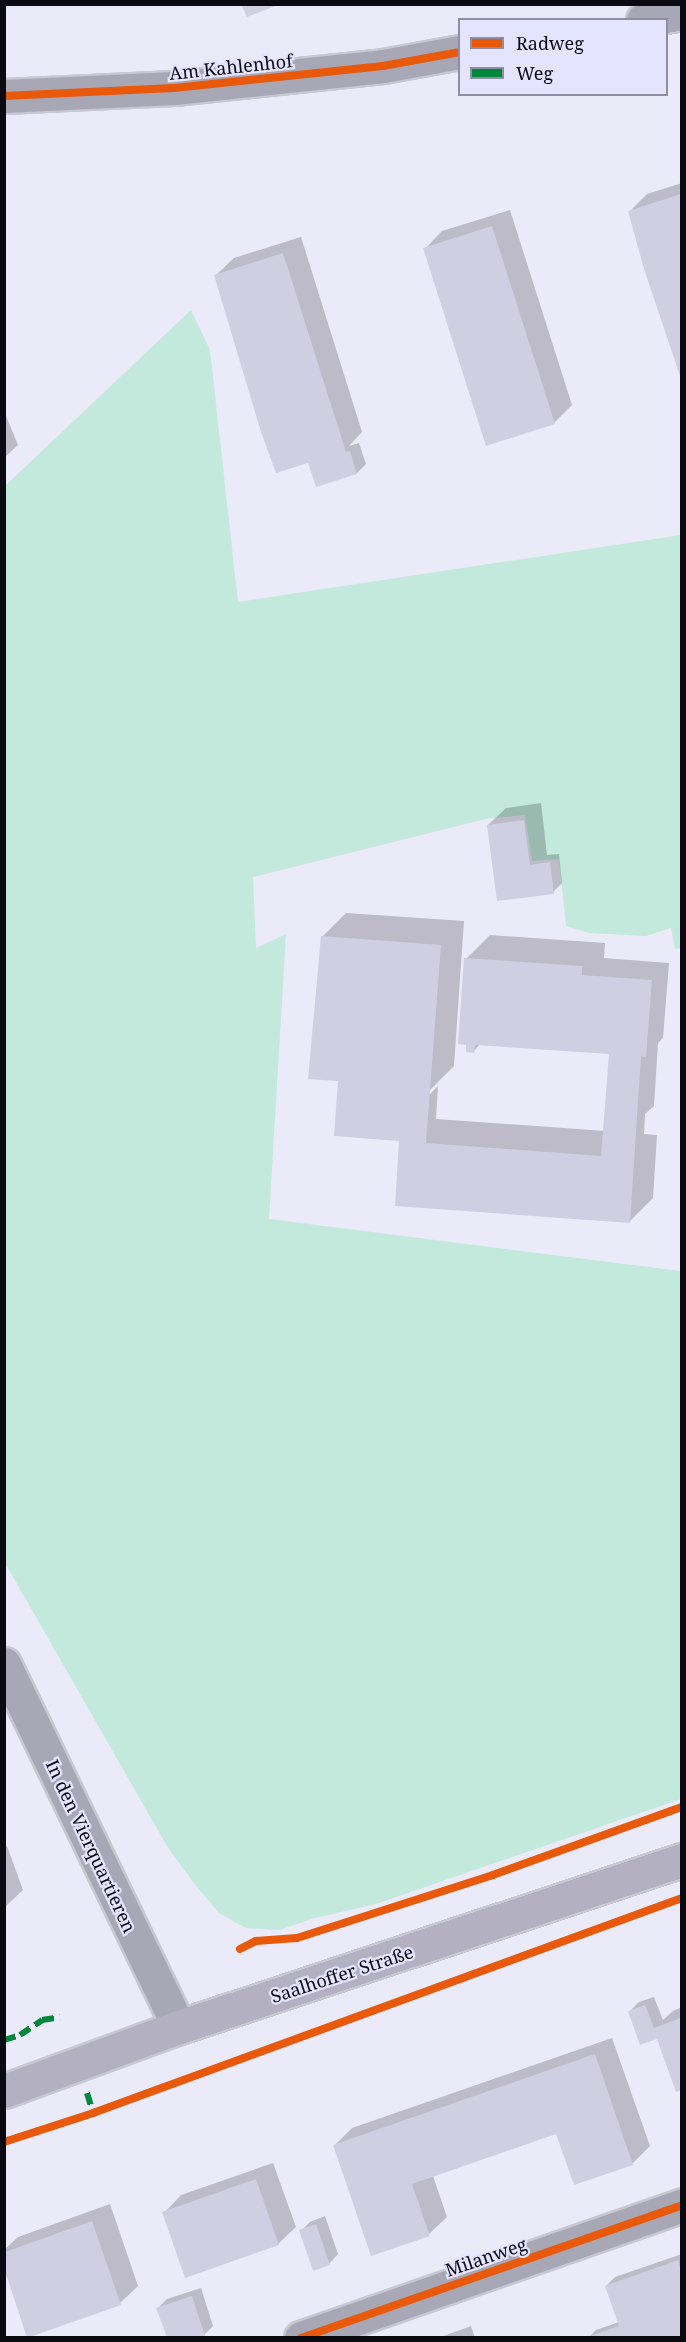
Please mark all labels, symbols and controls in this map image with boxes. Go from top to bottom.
legend [458,18,668,96]
text: Radweg [516,31,584,55]
street label: Am Kahlenhof [168,50,294,84]
text: Weg [516,61,553,85]
street label: In den Vierquartieren [41,1756,141,1936]
street label: Saalhoffer Straße [268,1941,416,2007]
street label: Milanweg [442,2233,530,2281]

